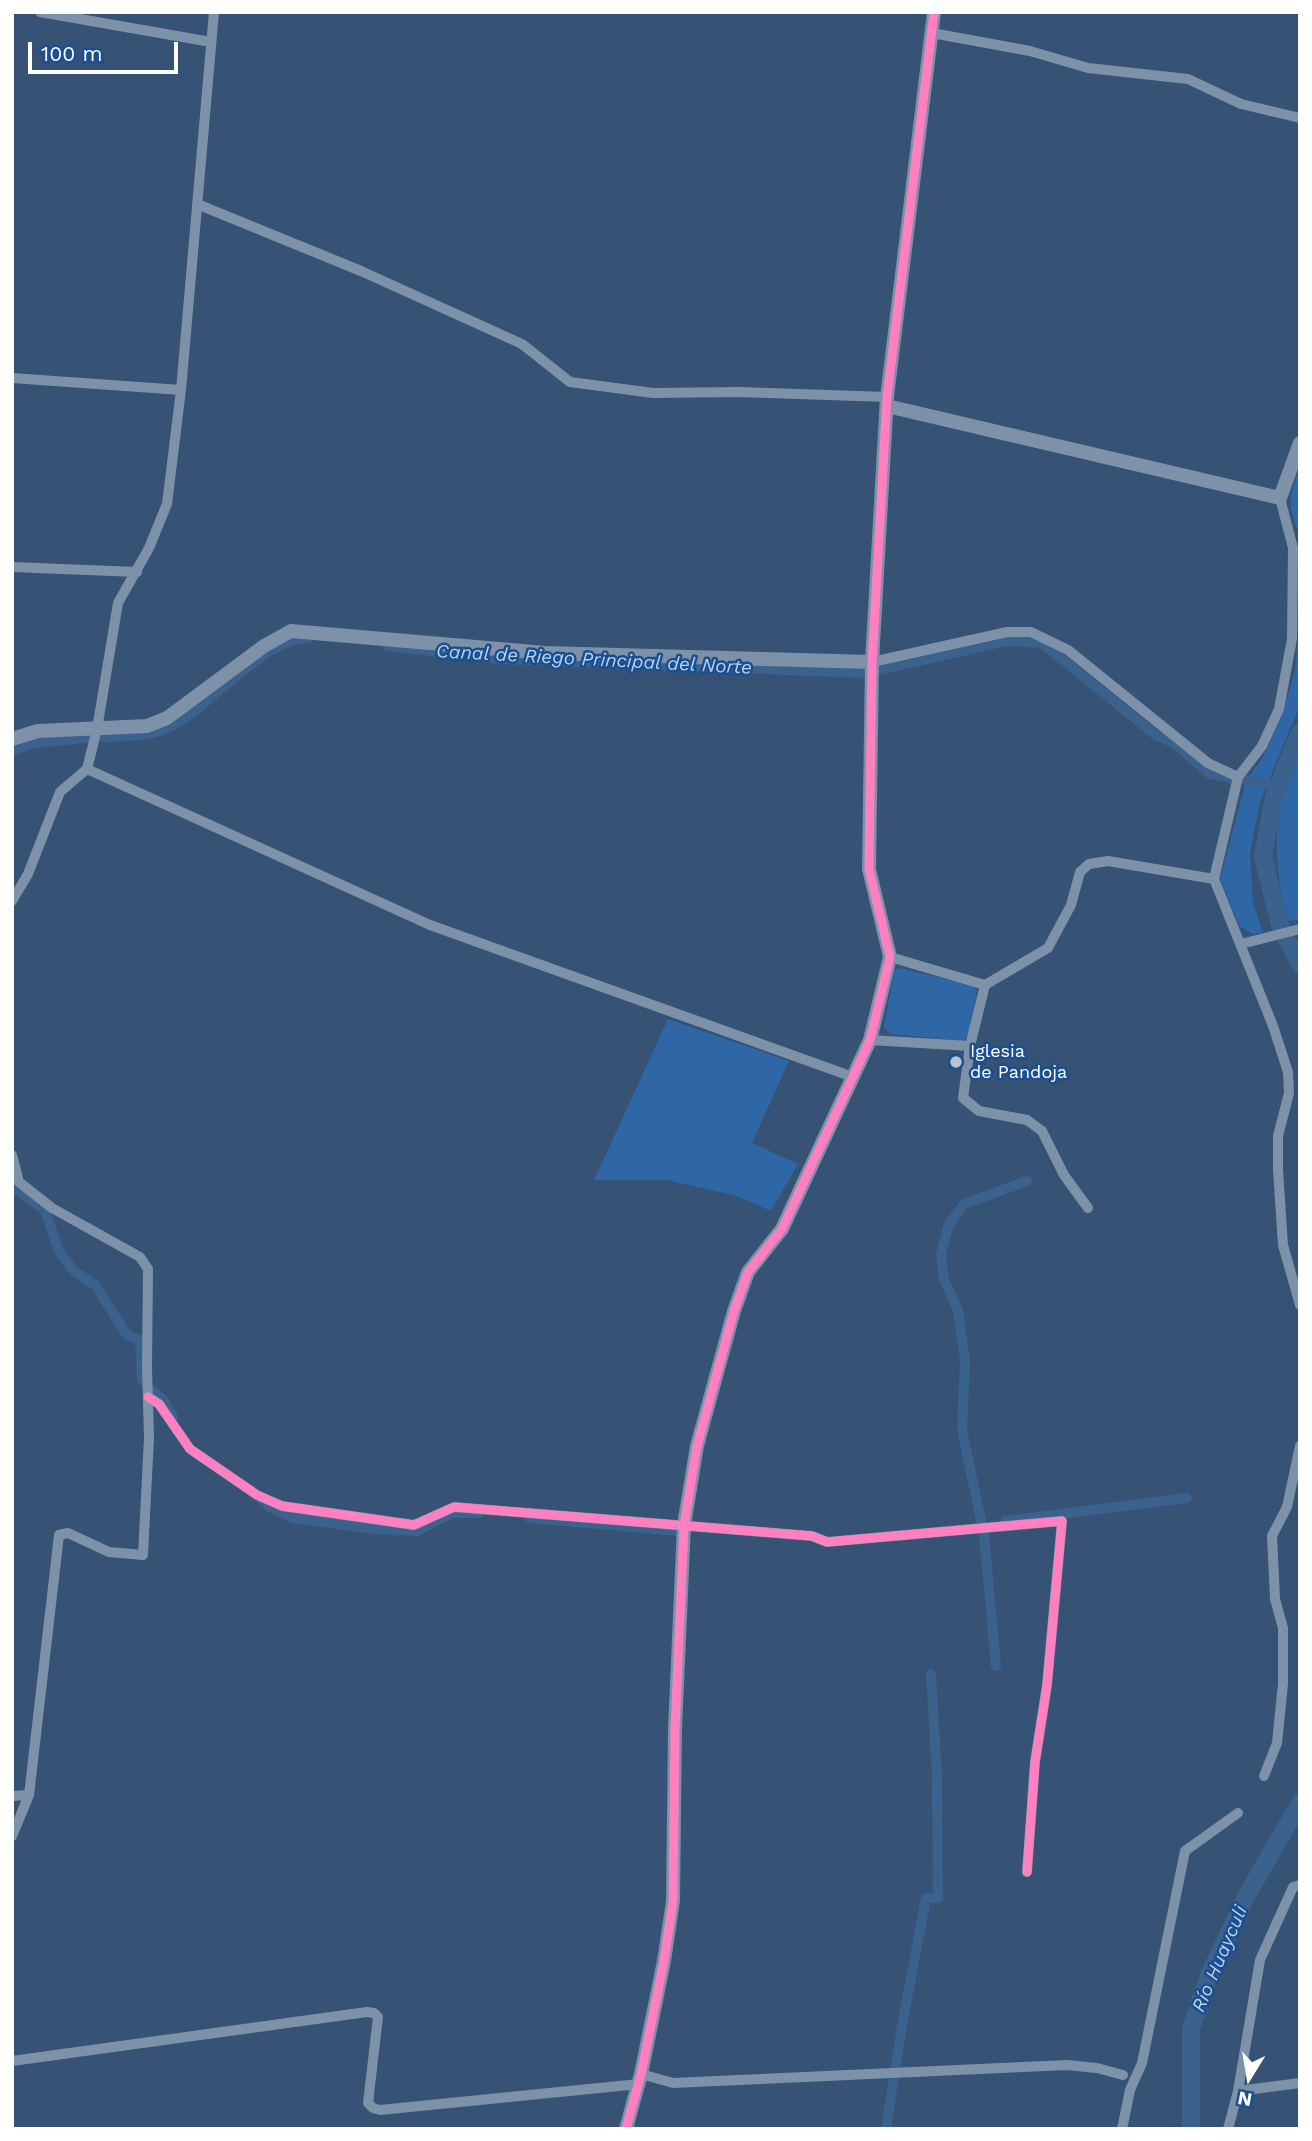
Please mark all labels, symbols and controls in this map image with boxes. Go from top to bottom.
scale bar [32,28,182,72]
text: 100 m [41,41,103,66]
water label: Canal de Riego Principal del Norte [435,640,753,680]
place label: Iglesia de Pandoja [970,1041,1067,1084]
marker: Iglesia de Pandoja [948,1054,964,1070]
water label: Río Huayculi [1187,1902,1253,2016]
north arrow [1214,2043,1284,2113]
text: N [1236,2086,1254,2112]

